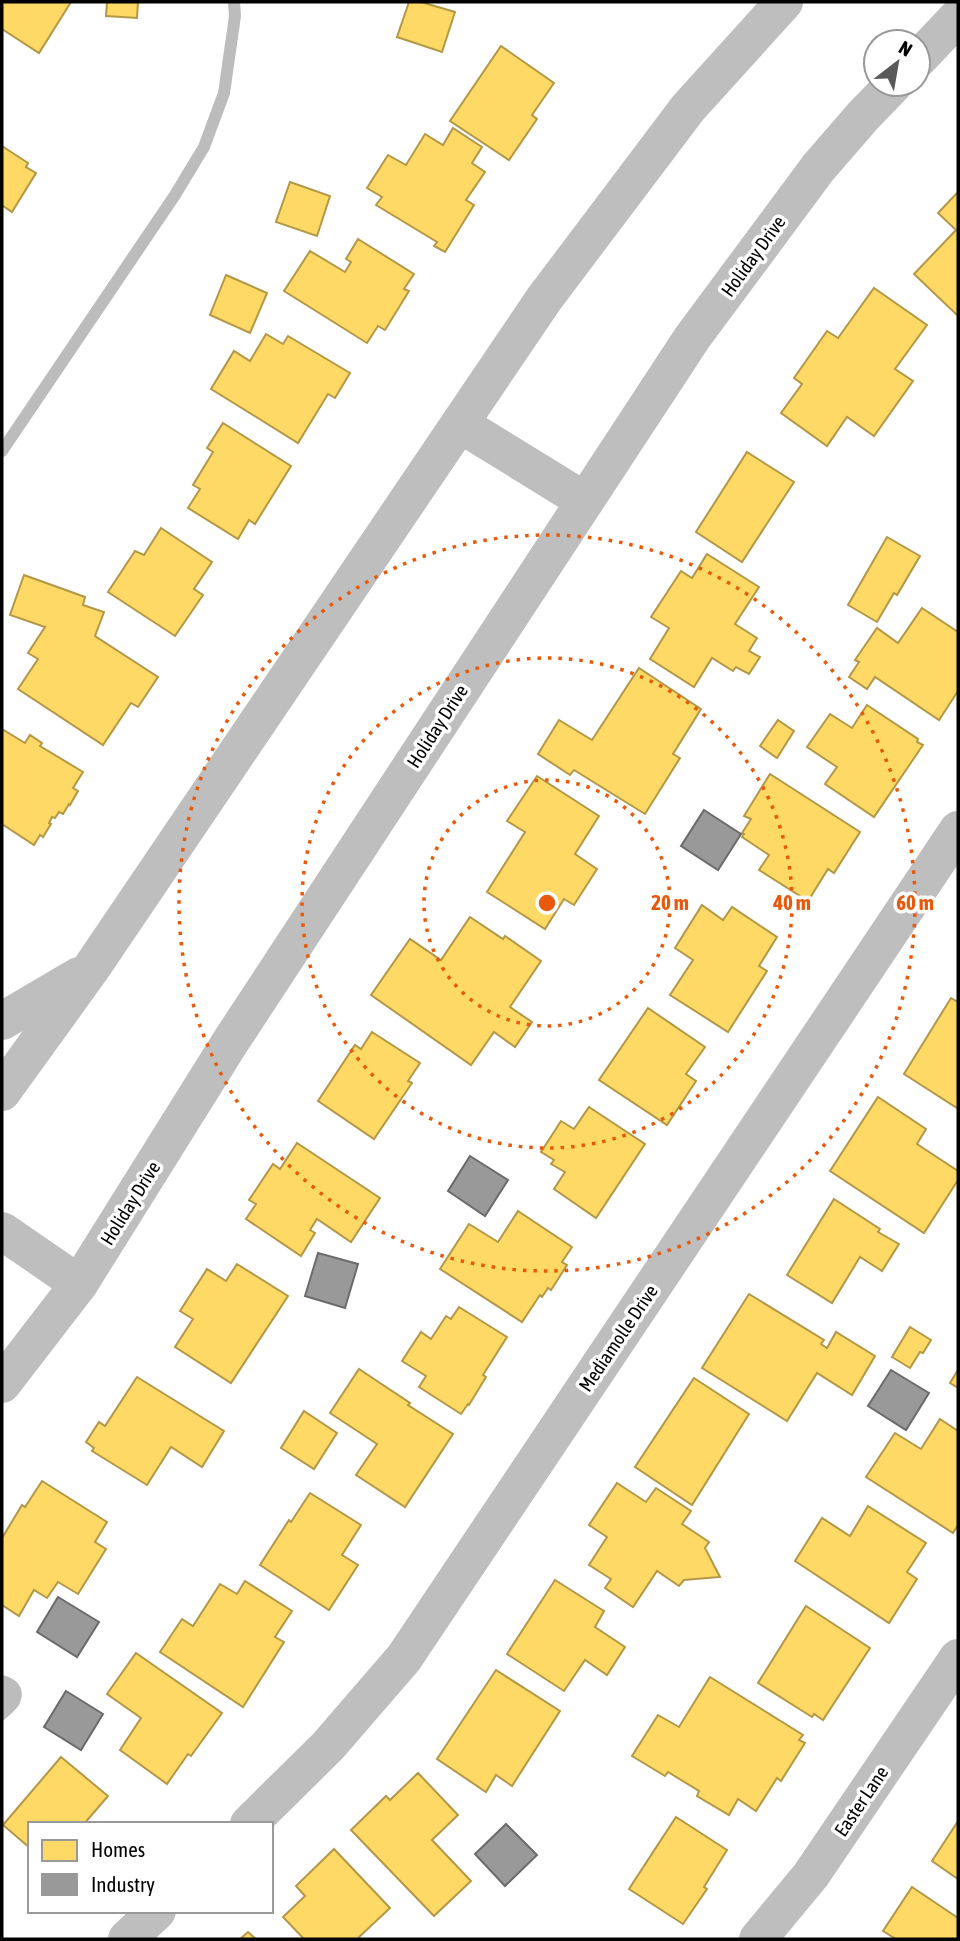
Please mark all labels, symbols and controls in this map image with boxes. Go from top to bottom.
north arrow [862,28,932,98]
text: N [895,36,916,61]
street label: Holiday Drive [716,211,790,301]
street label: Holiday Drive [402,680,472,772]
text: 20 m [651,890,689,914]
text: 40 m [772,890,811,914]
text: 60 m [896,890,934,914]
centre of rings [535,891,559,915]
street label: Holiday Drive [96,1157,164,1249]
street label: Mediamolle Drive [574,1280,662,1396]
street label: Easter Lane [830,1762,892,1840]
legend [28,1822,273,1913]
text: Homes [91,1837,145,1861]
text: Industry [91,1872,155,1896]

